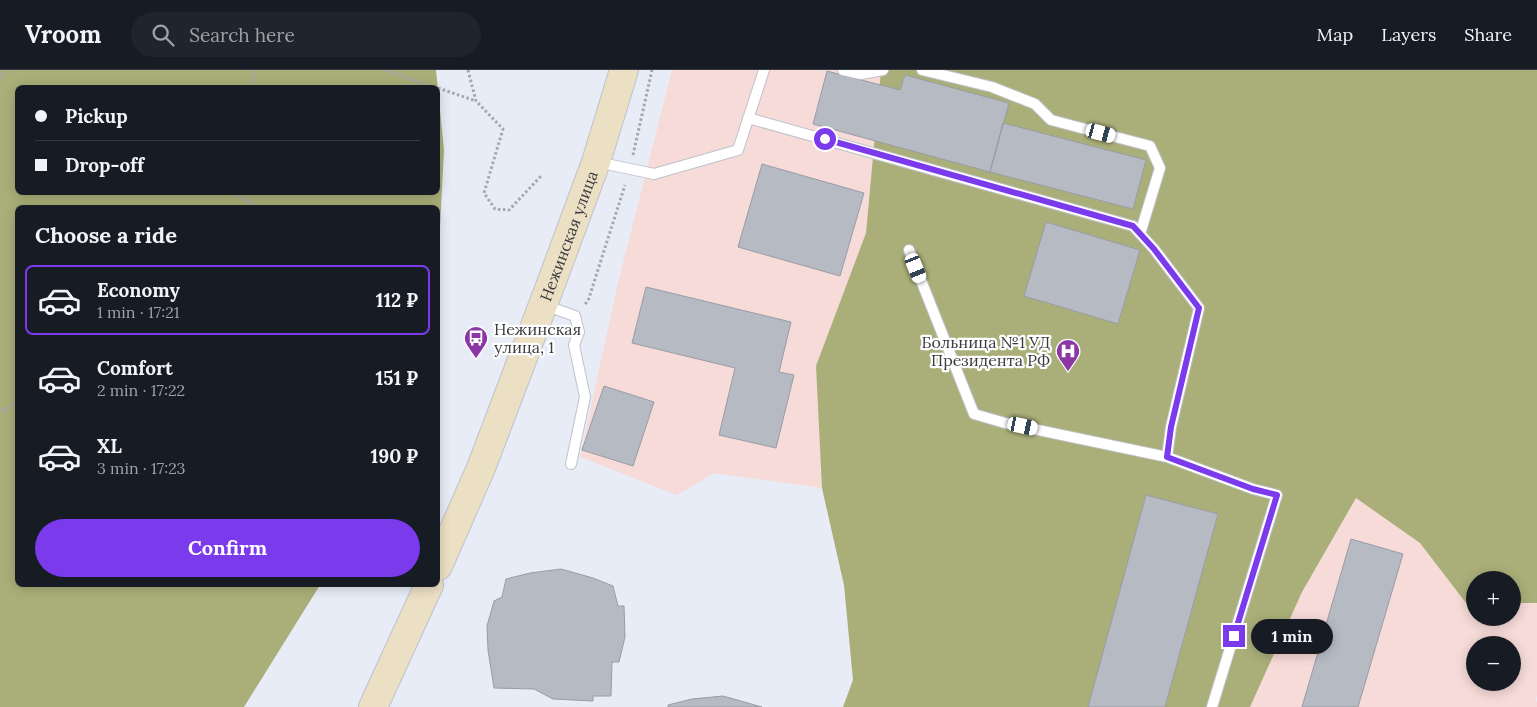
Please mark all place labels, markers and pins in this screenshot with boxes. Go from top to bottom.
place label: Нежинская улица, 1 [494,319,581,357]
bus stop icon: Нежинская улица, 1 [463,325,489,359]
place label: Больница №1 УД Президента РФ [921,332,1050,370]
hospital icon: Больница №1 УД Президента РФ [1055,338,1081,372]

